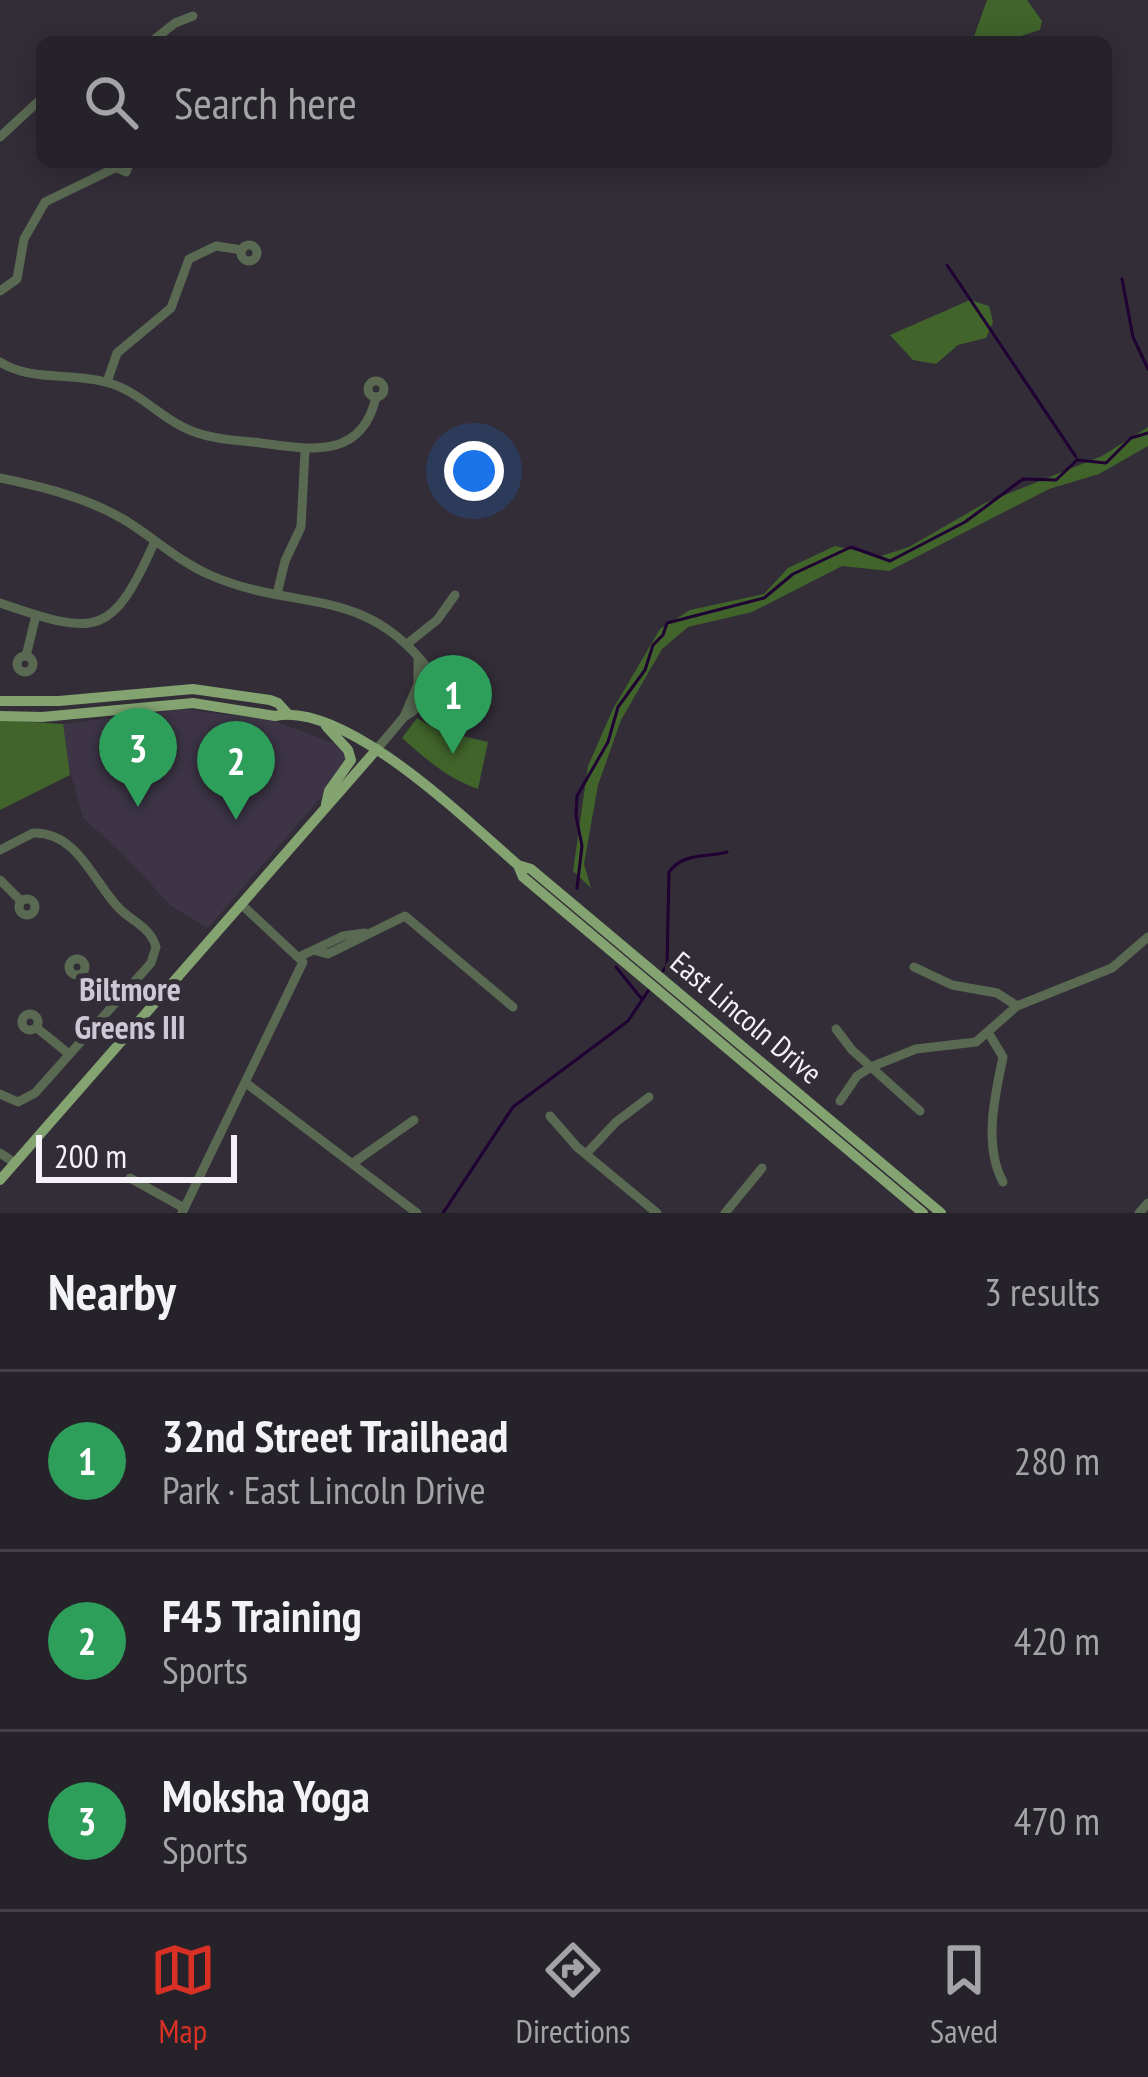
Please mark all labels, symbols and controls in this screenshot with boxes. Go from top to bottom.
search box [36,36,1112,168]
icon: search [78,69,144,135]
text: Search here [174,73,357,131]
your location [444,441,504,501]
pin: 1 [414,655,492,754]
pin: 3 [99,708,177,807]
pin: 2 [197,721,275,820]
street label: East Lincoln Drive [663,942,831,1092]
district label: Biltmore Greens III [74,967,186,1048]
scale bar [36,1129,237,1182]
text: 200 m [54,1134,127,1177]
text: Nearby [48,1258,176,1324]
text: 3 results [984,1266,1100,1317]
text: 32nd Street Trailhead [162,1406,508,1464]
text: 1 [78,1435,96,1486]
text: 280 m [1014,1435,1100,1486]
text: Park · East Lincoln Drive [162,1464,486,1515]
text: F45 Training [162,1586,362,1644]
text: 2 [78,1615,96,1666]
text: 420 m [1014,1615,1100,1666]
text: Sports [162,1644,248,1695]
text: Moksha Yoga [162,1766,370,1824]
text: 3 [78,1795,96,1846]
text: 470 m [1014,1795,1100,1846]
text: Sports [162,1824,248,1875]
tab: Map [150,1937,216,2052]
tab: Directions [516,1937,630,2052]
tab: Saved [930,1937,998,2052]

